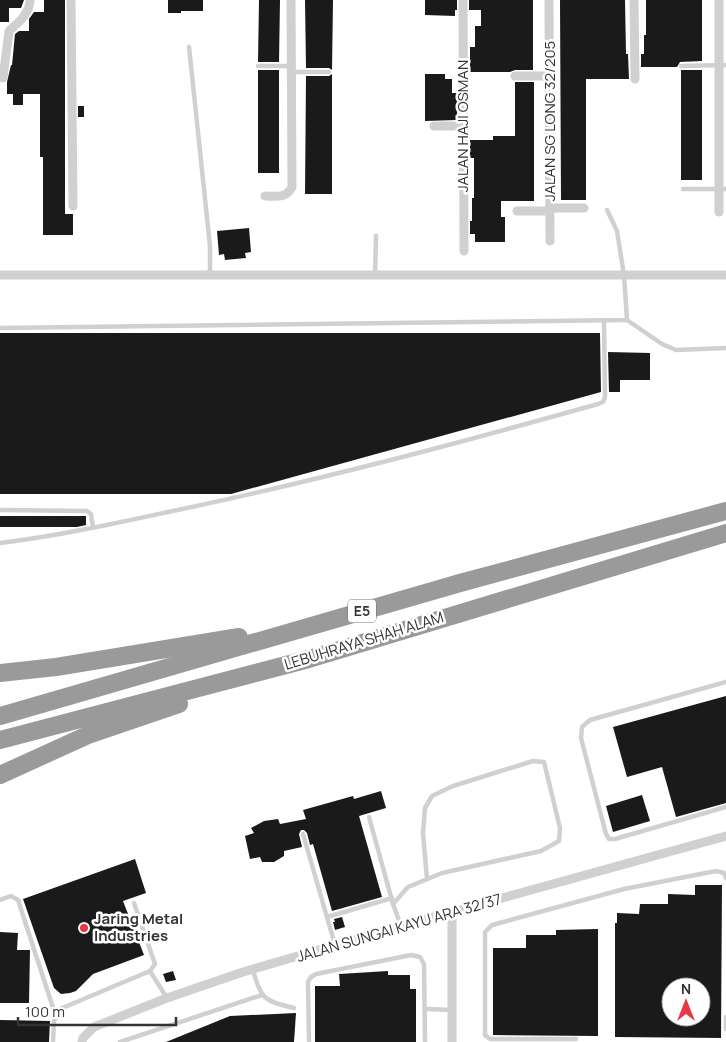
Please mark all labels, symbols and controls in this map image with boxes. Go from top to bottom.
street label: JALAN SG LONG 32/205 [539,41,560,201]
street label: JALAN HAJI OSMAN [452,60,473,192]
road number: E5 [348,600,376,622]
street label: LEBUHRAYA SHAH ALAM [282,606,446,675]
street label: JALAN SUNGAI KAYU ARA 32/37 [294,888,504,967]
place label: Jaring Metal Industries [94,908,183,946]
marker: Jaring Metal Industries [78,922,90,934]
north arrow [661,977,711,1027]
text: N [681,979,691,998]
scale bar [18,994,175,1026]
text: 100 m [25,1001,65,1022]

